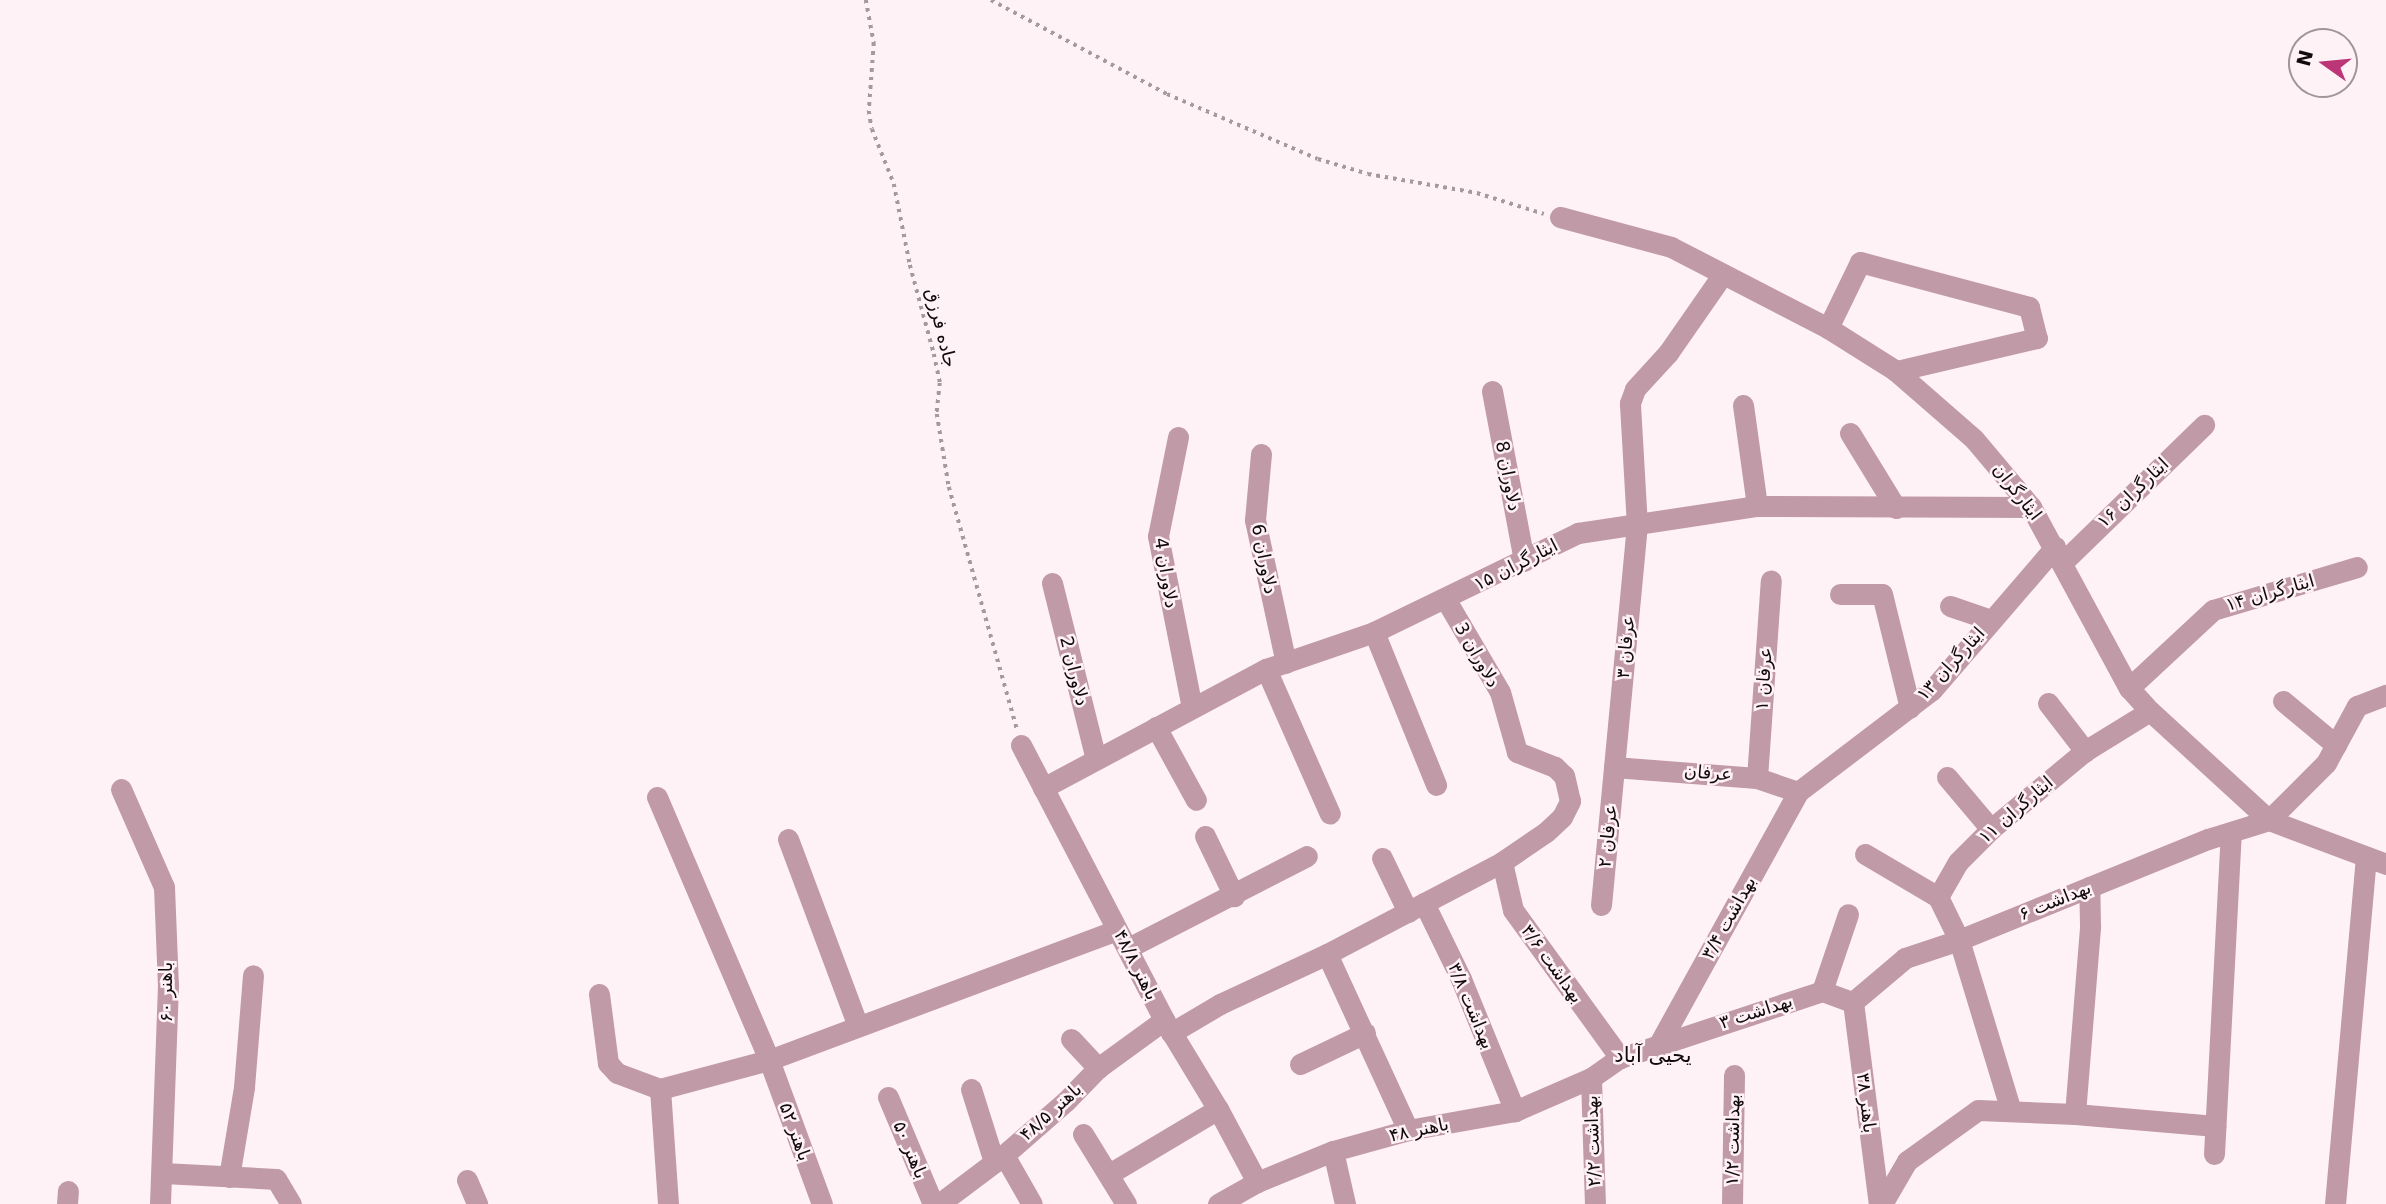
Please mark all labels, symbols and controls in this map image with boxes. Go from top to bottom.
north arrow [2288,28,2358,98]
text: N [2292,48,2317,69]
street label: جاده فرزق [921,286,961,370]
street label: دلاوران 8 [1491,439,1525,513]
street label: ایثارگران ۱۶ [2093,453,2173,533]
street label: ایثارگران [1988,459,2046,525]
street label: دلاوران 6 [1247,522,1281,596]
street label: ایثارگران ۱۵ [1470,535,1562,595]
street label: دلاوران 4 [1150,536,1182,610]
street label: ایثارگران ۱۴ [2223,570,2317,616]
street label: عرفان ۳ [1612,614,1640,680]
street label: دلاوران 3 [1450,619,1504,691]
street label: ایثارگران ۱۳ [1912,623,1990,705]
street label: دلاوران 2 [1055,634,1093,708]
street label: عرفان ۱ [1751,647,1777,711]
street label: عرفان [1683,760,1733,786]
street label: ایثارگران ۱۱ [1974,772,2058,848]
street label: عرفان ۲ [1594,803,1622,869]
street label: بهداشت ۳/۴ [1697,873,1761,963]
street label: بهداشت ۶ [2016,877,2094,925]
street label: بهداشت ۳/۶ [1516,921,1588,1007]
street label: باهنر ۴۸/۸ [1109,926,1163,1004]
street label: بهداشت ۳/۸ [1443,960,1499,1052]
street label: باهنر ۶۰ [155,962,177,1022]
street label: بهداشت ۳ [1717,990,1795,1034]
district label: یحیی آباد [1614,1042,1692,1068]
street label: باهنر ۳۸ [1852,1072,1880,1134]
street label: باهنر ۴۸/۵ [1015,1079,1087,1145]
street label: بهداشت ۱/۲ [1721,1094,1745,1186]
street label: بهداشت ۲/۲ [1581,1095,1605,1187]
street label: باهنر ۵۲ [775,1100,815,1164]
street label: باهنر ۴۸ [1387,1113,1451,1147]
street label: باهنر ۵۰ [888,1118,932,1182]

